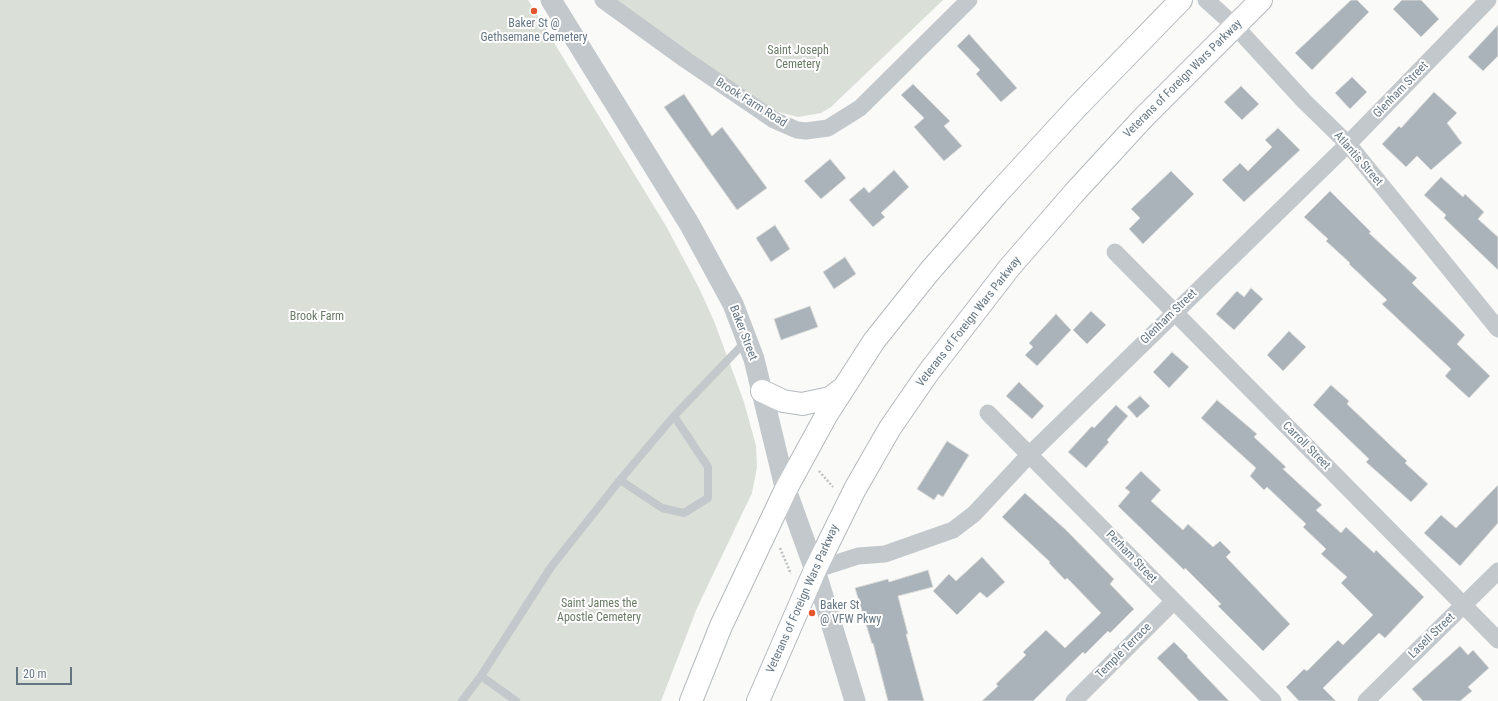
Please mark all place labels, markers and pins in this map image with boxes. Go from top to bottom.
marker: Baker St @ Gethsemane Cemetery [529,6,539,16]
place label: Baker St @ Gethsemane Cemetery [480,17,588,45]
place label: Baker St @ VFW Pkwy [820,599,881,627]
marker: Baker St @ VFW Pkwy [807,608,817,618]

